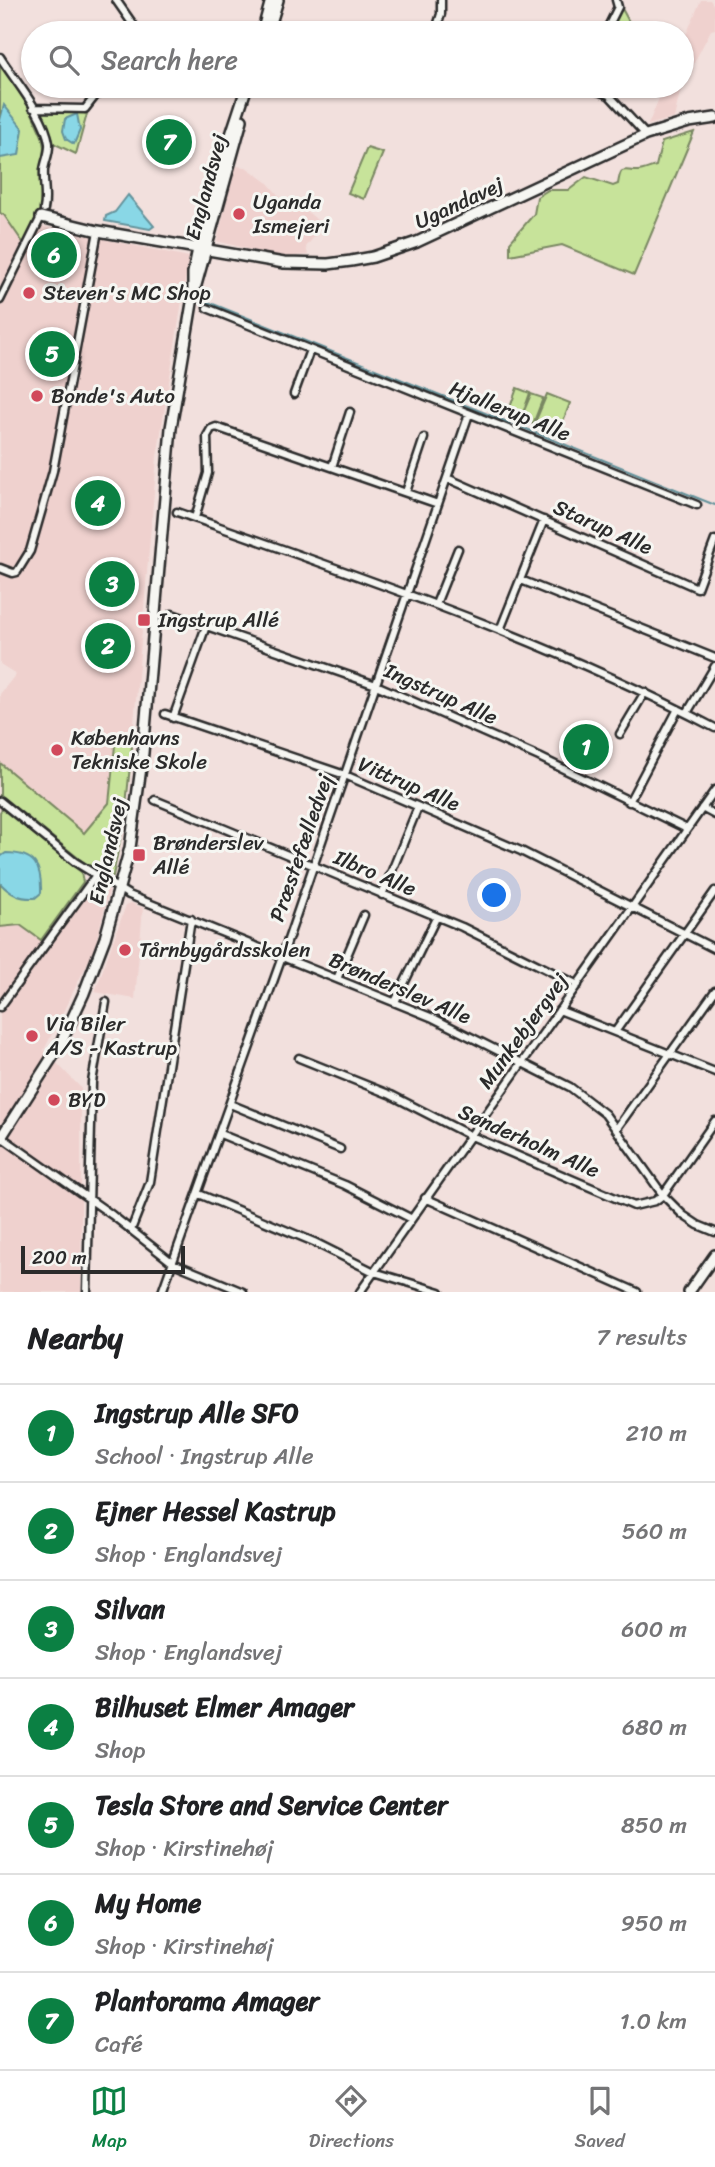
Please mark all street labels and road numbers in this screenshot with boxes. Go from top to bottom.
street label: Englandsvej [174,130,238,244]
street label: Ugandavej [408,166,510,240]
street label: Hjallerup Alle [444,369,577,453]
street label: Starup Alle [547,488,659,566]
street label: Ingstrup Alle [377,652,504,736]
street label: Vittrup Alle [352,745,466,823]
street label: Præstefælledvej [258,768,344,927]
street label: Englandsvej [77,794,139,908]
street label: Ilbro Alle [327,838,422,908]
street label: Brønderslev Alle [323,941,477,1035]
street label: Munkebjergvej [468,965,579,1097]
street label: Sønderholm Alle [452,1093,606,1189]

